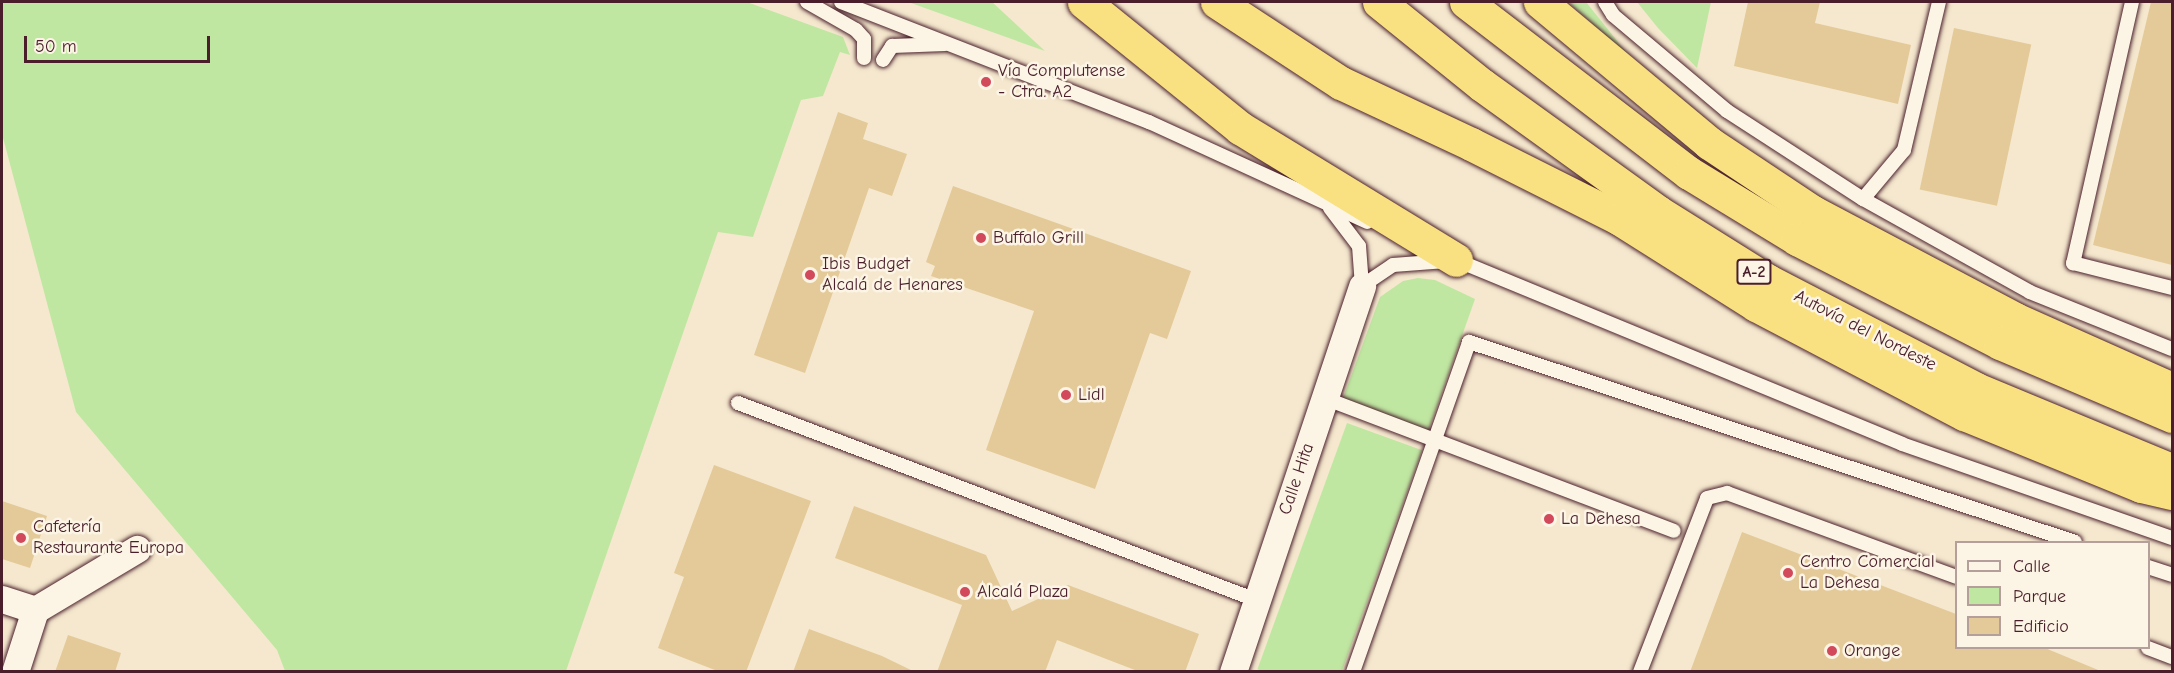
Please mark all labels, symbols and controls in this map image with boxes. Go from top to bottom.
scale bar [27,24,213,62]
text: 50 m [35,36,77,57]
place label: Vía Complutense - Ctra. A2 [998,61,1125,104]
marker: Vía Complutense - Ctra. A2 [979,75,993,89]
place label: Buffalo Grill [993,227,1084,249]
marker: Buffalo Grill [974,231,988,245]
place label: Ibis Budget Alcalá de Henares [822,254,963,296]
road number: A-2 [1736,259,1772,285]
marker: Ibis Budget Alcalá de Henares [803,268,817,282]
street label: Autovía del Nordeste [1790,286,1940,376]
place label: Lidl [1078,384,1105,406]
marker: Lidl [1059,388,1073,402]
street label: Calle Hita [1275,440,1319,518]
place label: La Dehesa [1561,508,1641,530]
marker: La Dehesa [1542,512,1556,526]
place label: Cafetería Restaurante Europa [33,517,184,560]
marker: Cafetería Restaurante Europa [14,531,28,545]
legend [1955,541,2150,649]
place label: Centro Comercial La Dehesa [1800,552,1935,594]
text: Calle [2013,556,2050,577]
marker: Centro Comercial La Dehesa [1781,566,1795,580]
place label: Alcalá Plaza [977,581,1069,603]
marker: Alcalá Plaza [958,585,972,599]
text: Parque [2013,586,2066,607]
text: Edificio [2013,616,2069,637]
place label: Orange [1844,640,1900,662]
marker: Orange [1825,644,1839,658]

